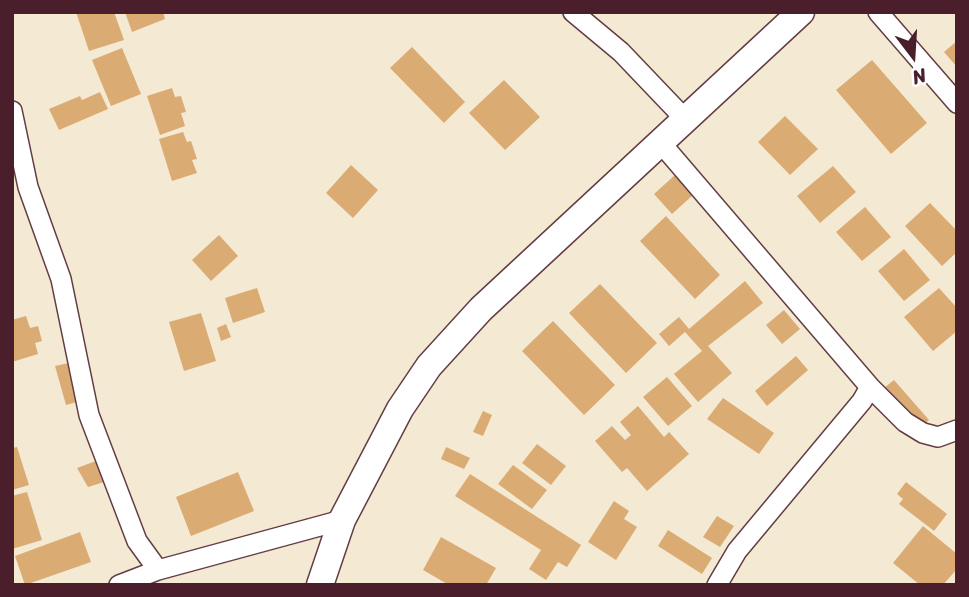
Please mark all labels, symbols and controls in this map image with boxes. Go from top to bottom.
north arrow [878,21,948,91]
text: N [908,59,930,94]

